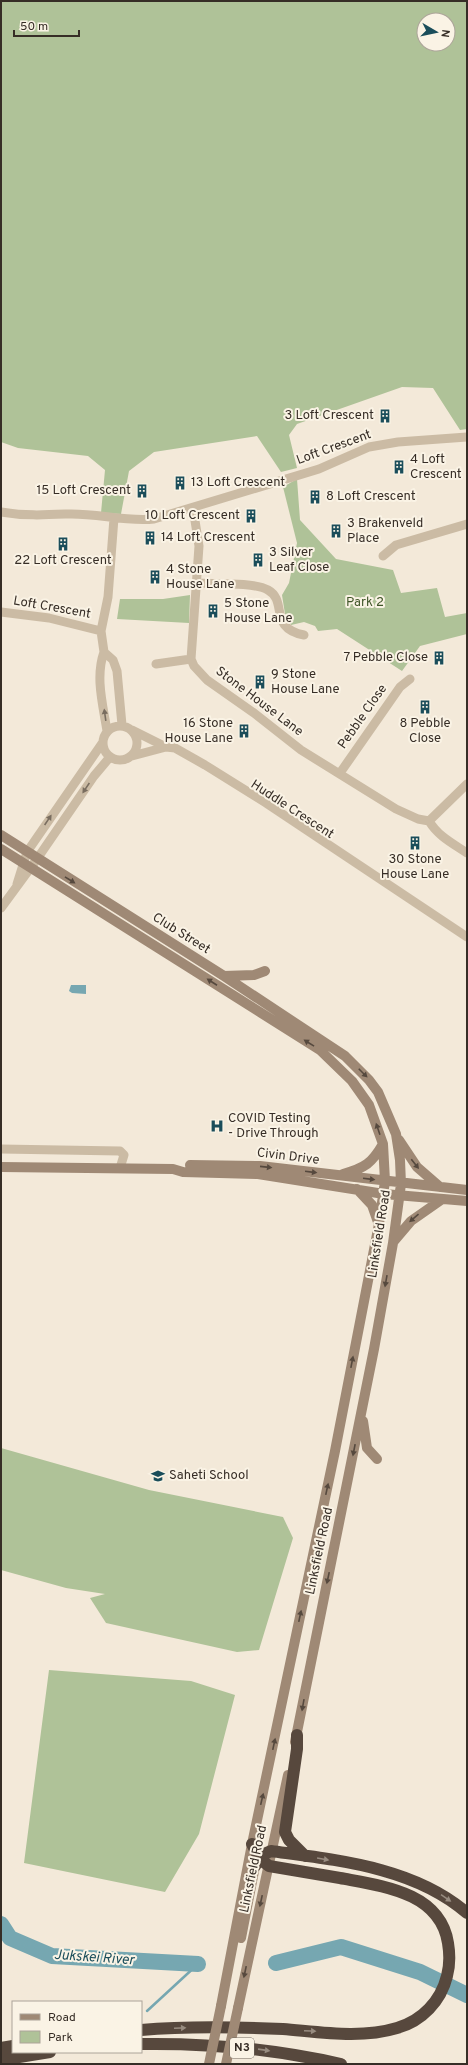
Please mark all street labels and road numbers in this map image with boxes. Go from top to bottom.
street label: Loft Crescent [294,427,374,469]
street label: Loft Crescent [12,593,92,623]
street label: Stone House Lane [212,664,306,740]
street label: Pebble Close [335,682,391,752]
street label: Huddle Crescent [247,777,337,843]
street label: Club Street [149,910,213,958]
street label: Civin Drive [256,1145,320,1169]
street label: Linksfield Road [365,1189,395,1279]
street label: Linksfield Road [303,1506,337,1596]
street label: Linksfield Road [237,1824,271,1914]
road number: N3 [230,2038,254,2058]

